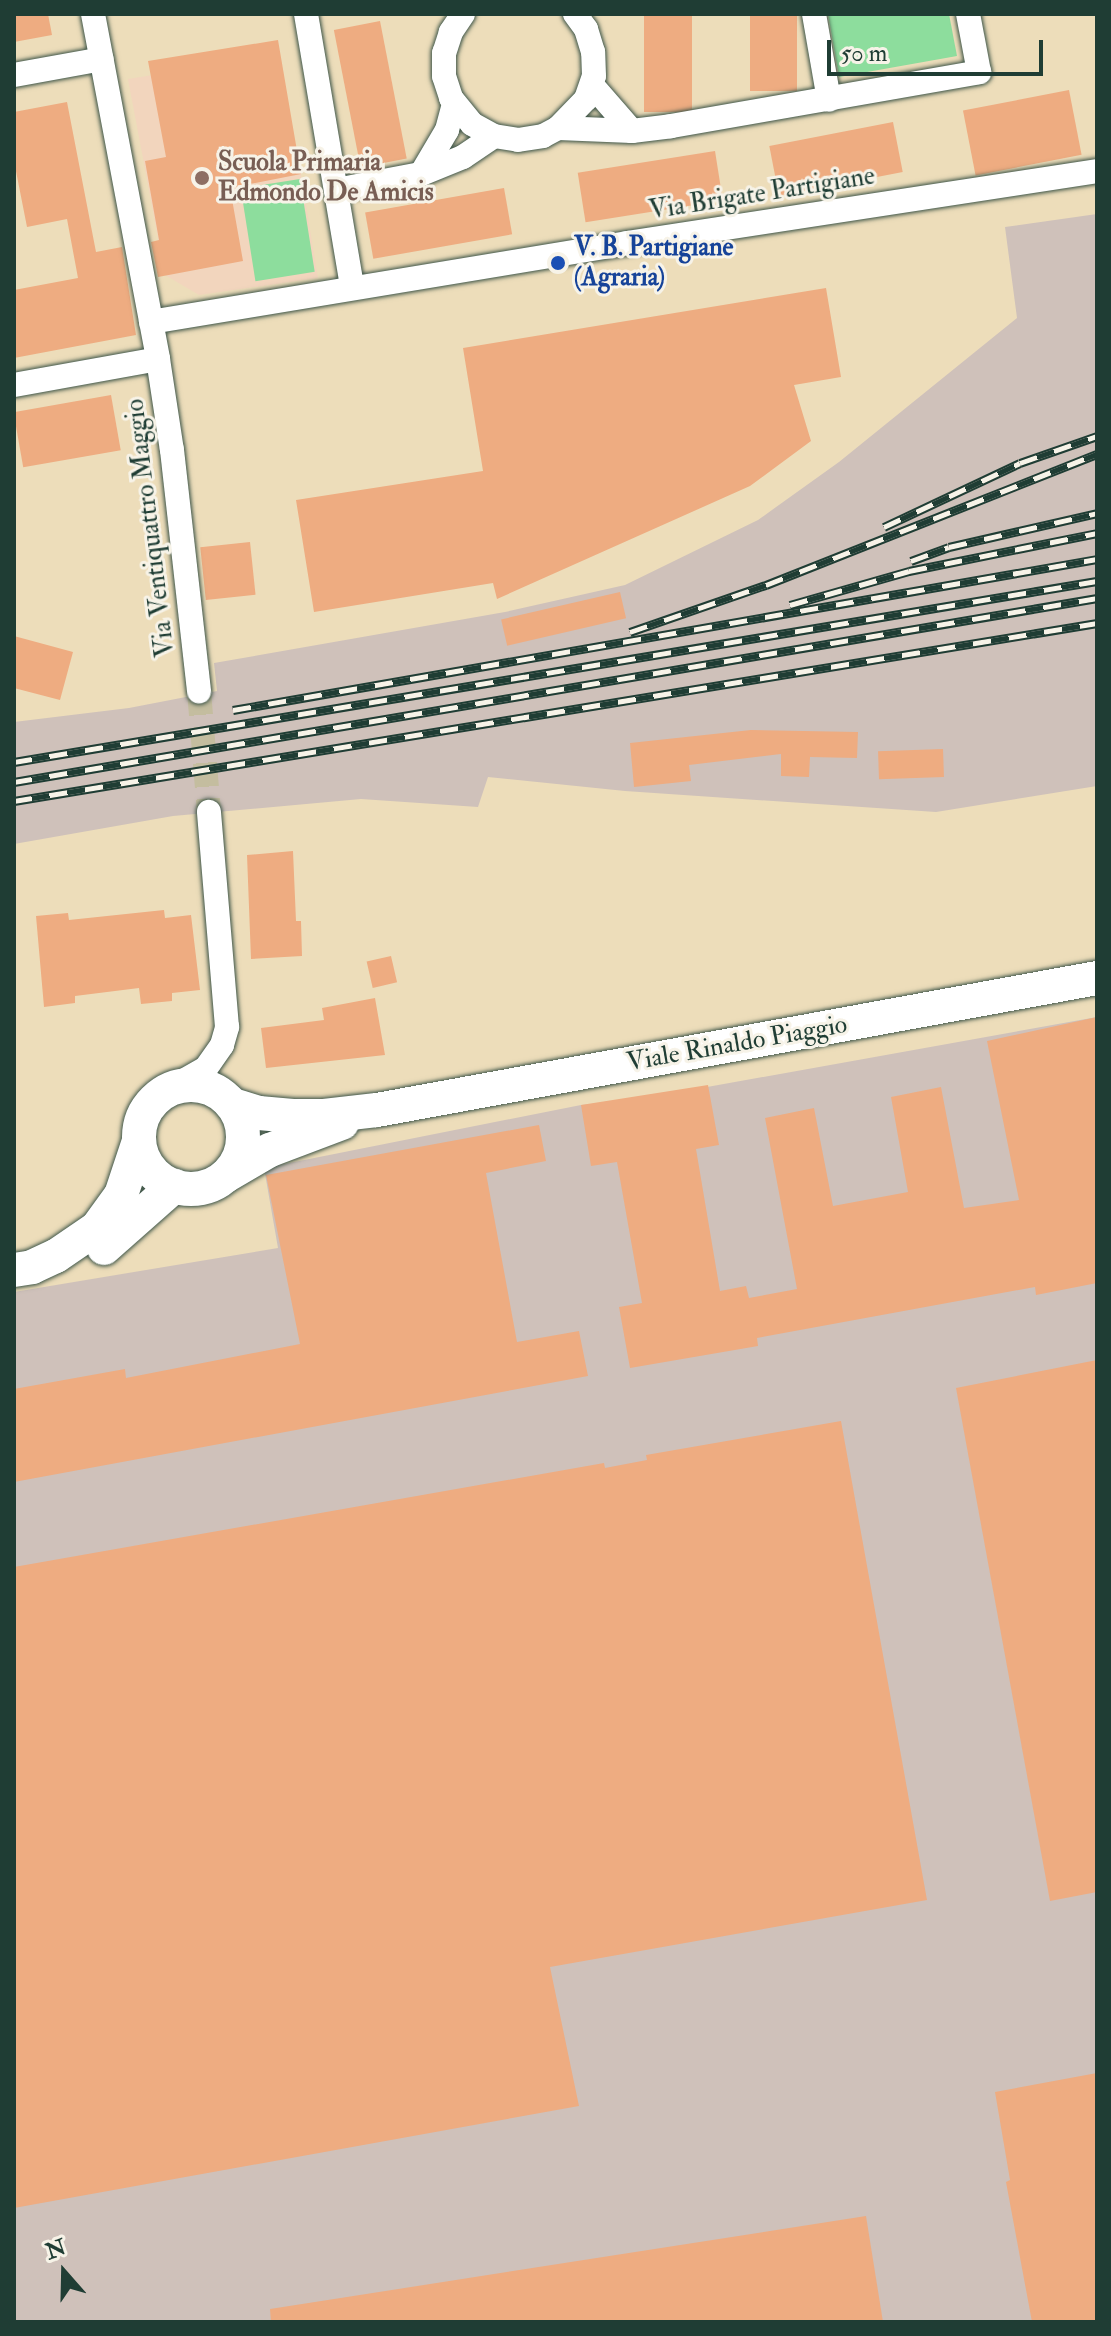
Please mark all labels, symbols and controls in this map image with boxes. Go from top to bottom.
scale bar [831,24,1047,74]
text: 50 m [841,38,887,69]
place label: Scuola Primaria Edmondo De Amicis [218,147,434,208]
street label: Via Brigate Partigiane [647,161,877,227]
marker: Scuola Primaria Edmondo De Amicis [193,169,211,187]
place label: V. B. Partigiane (Agraria) [574,232,733,294]
marker: V. B. Partigiane (Agraria) [549,254,567,272]
street label: Via Ventiquattro Maggio [120,397,182,659]
street label: Viale Rinaldo Piaggio [624,1009,850,1079]
north arrow [24,2232,104,2312]
text: N [42,2233,70,2266]

